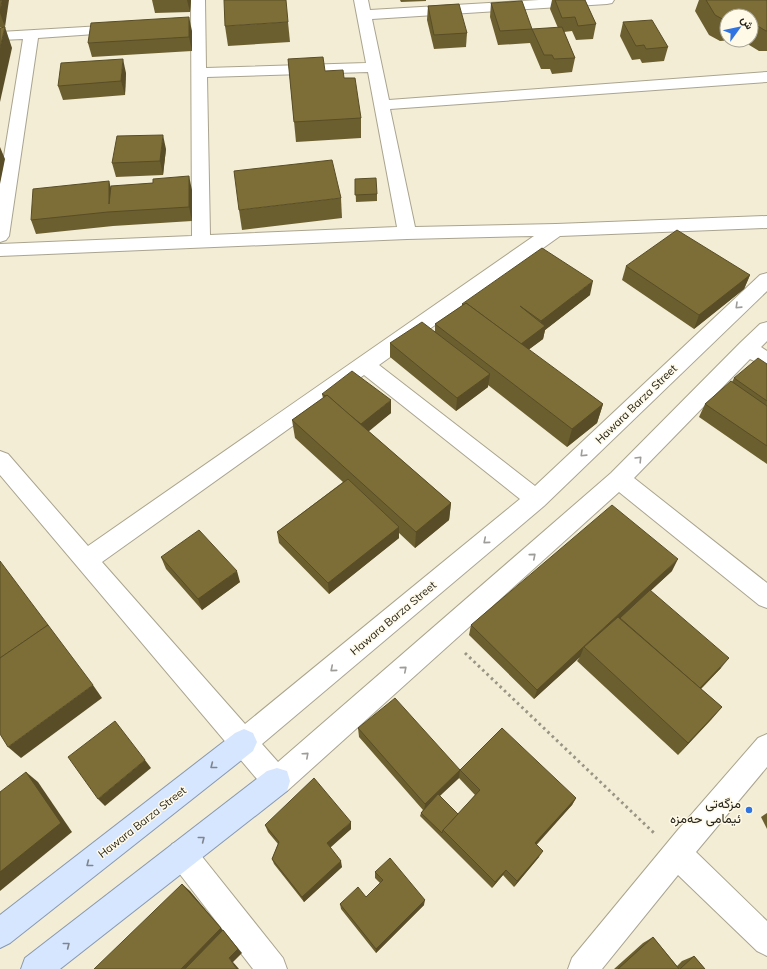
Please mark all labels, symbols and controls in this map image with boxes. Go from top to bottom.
north arrow [719,8,759,48]
text: ش [738,13,757,32]
one-way arrow [735,301,743,309]
street label: Hawara Barza Street [592,361,680,447]
one-way arrow [580,449,588,457]
one-way arrow [634,456,642,464]
one-way arrow [484,536,491,543]
one-way arrow [528,553,535,560]
street label: Hawara Barza Street [347,578,439,658]
one-way arrow [330,664,337,671]
one-way arrow [399,667,406,674]
one-way arrow [301,752,309,760]
one-way arrow [211,762,218,769]
street label: Hawara Barza Street [95,783,189,861]
place label: مزگەتی ئیمامی حەمزە [670,795,741,827]
marker: مزگەتی ئیمامی حەمزە [744,805,754,815]
one-way arrow [198,836,205,843]
one-way arrow [86,859,93,866]
one-way arrow [63,943,70,950]

